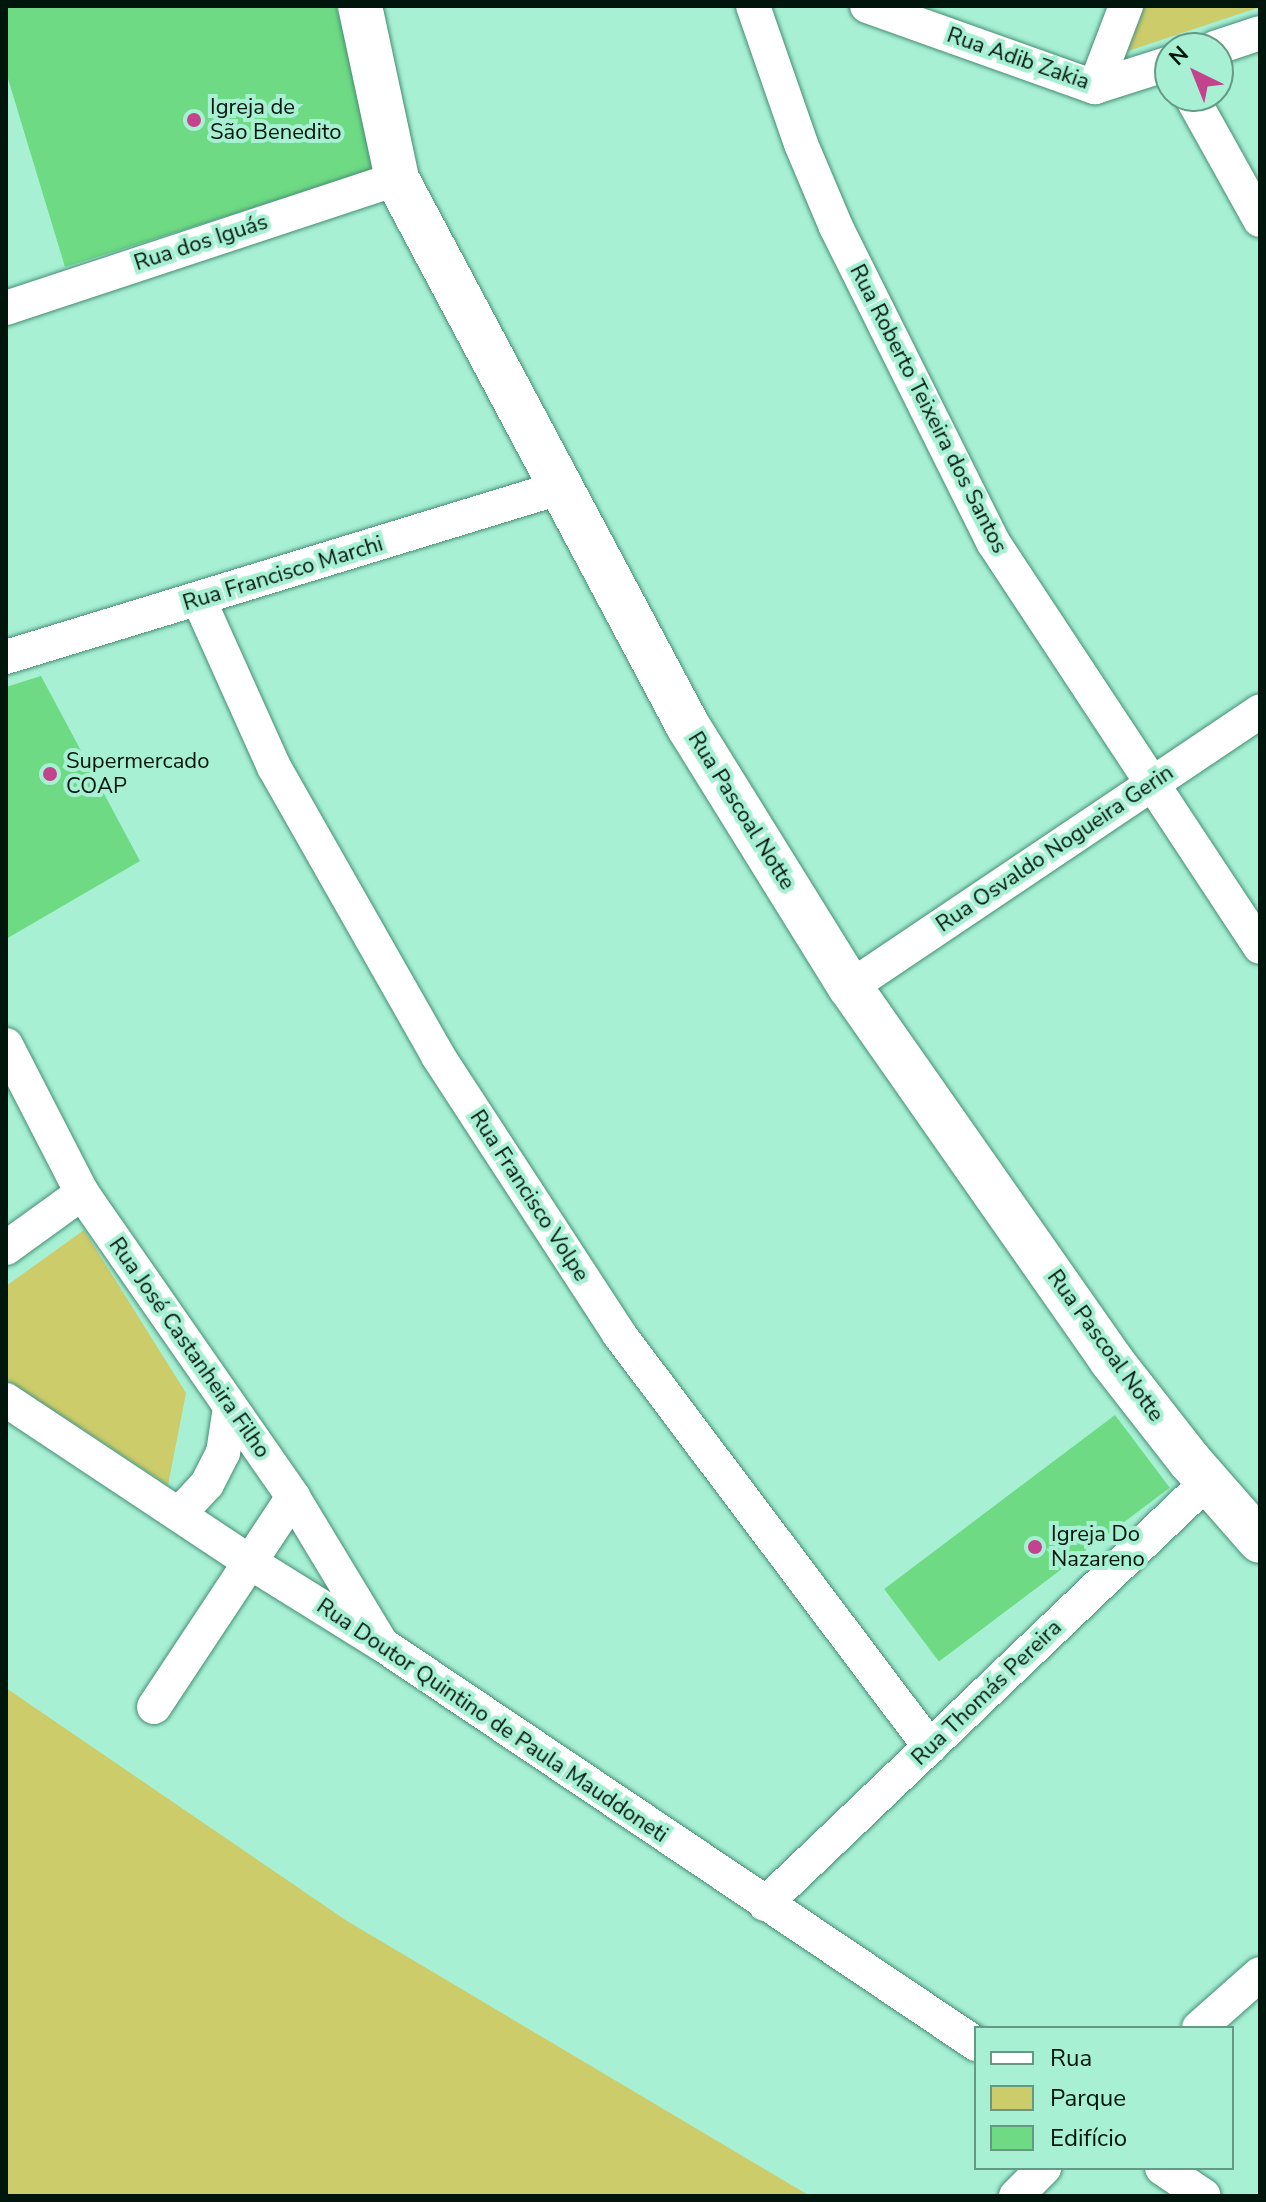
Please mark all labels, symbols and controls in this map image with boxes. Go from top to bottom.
street label: Rua Adib Zakia [943,22,1093,96]
north arrow [1154,32,1234,112]
text: N [1163,39,1195,72]
place label: Igreja de São Benedito [210,94,342,146]
marker: Igreja de São Benedito [185,111,203,129]
street label: Rua dos Iguás [131,209,271,277]
street label: Rua Roberto Teixeira dos Santos [843,260,1013,558]
street label: Rua Francisco Marchi [180,531,386,617]
street label: Rua Pascoal Notte [682,727,800,895]
place label: Supermercado COAP [66,748,209,800]
street label: Rua Osvaldo Nogueira Gerin [931,760,1179,938]
marker: Supermercado COAP [41,765,59,783]
street label: Rua Francisco Volpe [464,1105,594,1287]
street label: Rua José Castanheira Filho [103,1233,275,1463]
street label: Rua Pascoal Notte [1041,1265,1169,1427]
place label: Igreja Do Nazareno [1051,1521,1145,1572]
marker: Igreja Do Nazareno [1026,1538,1044,1556]
street label: Rua Doutor Quintino de Paula Mauddoneti [311,1593,673,1849]
street label: Rua Thomás Pereira [907,1615,1067,1771]
legend [974,2026,1234,2170]
text: Rua [1050,2042,1092,2074]
text: Parque [1050,2082,1126,2114]
text: Edifício [1050,2122,1127,2154]

